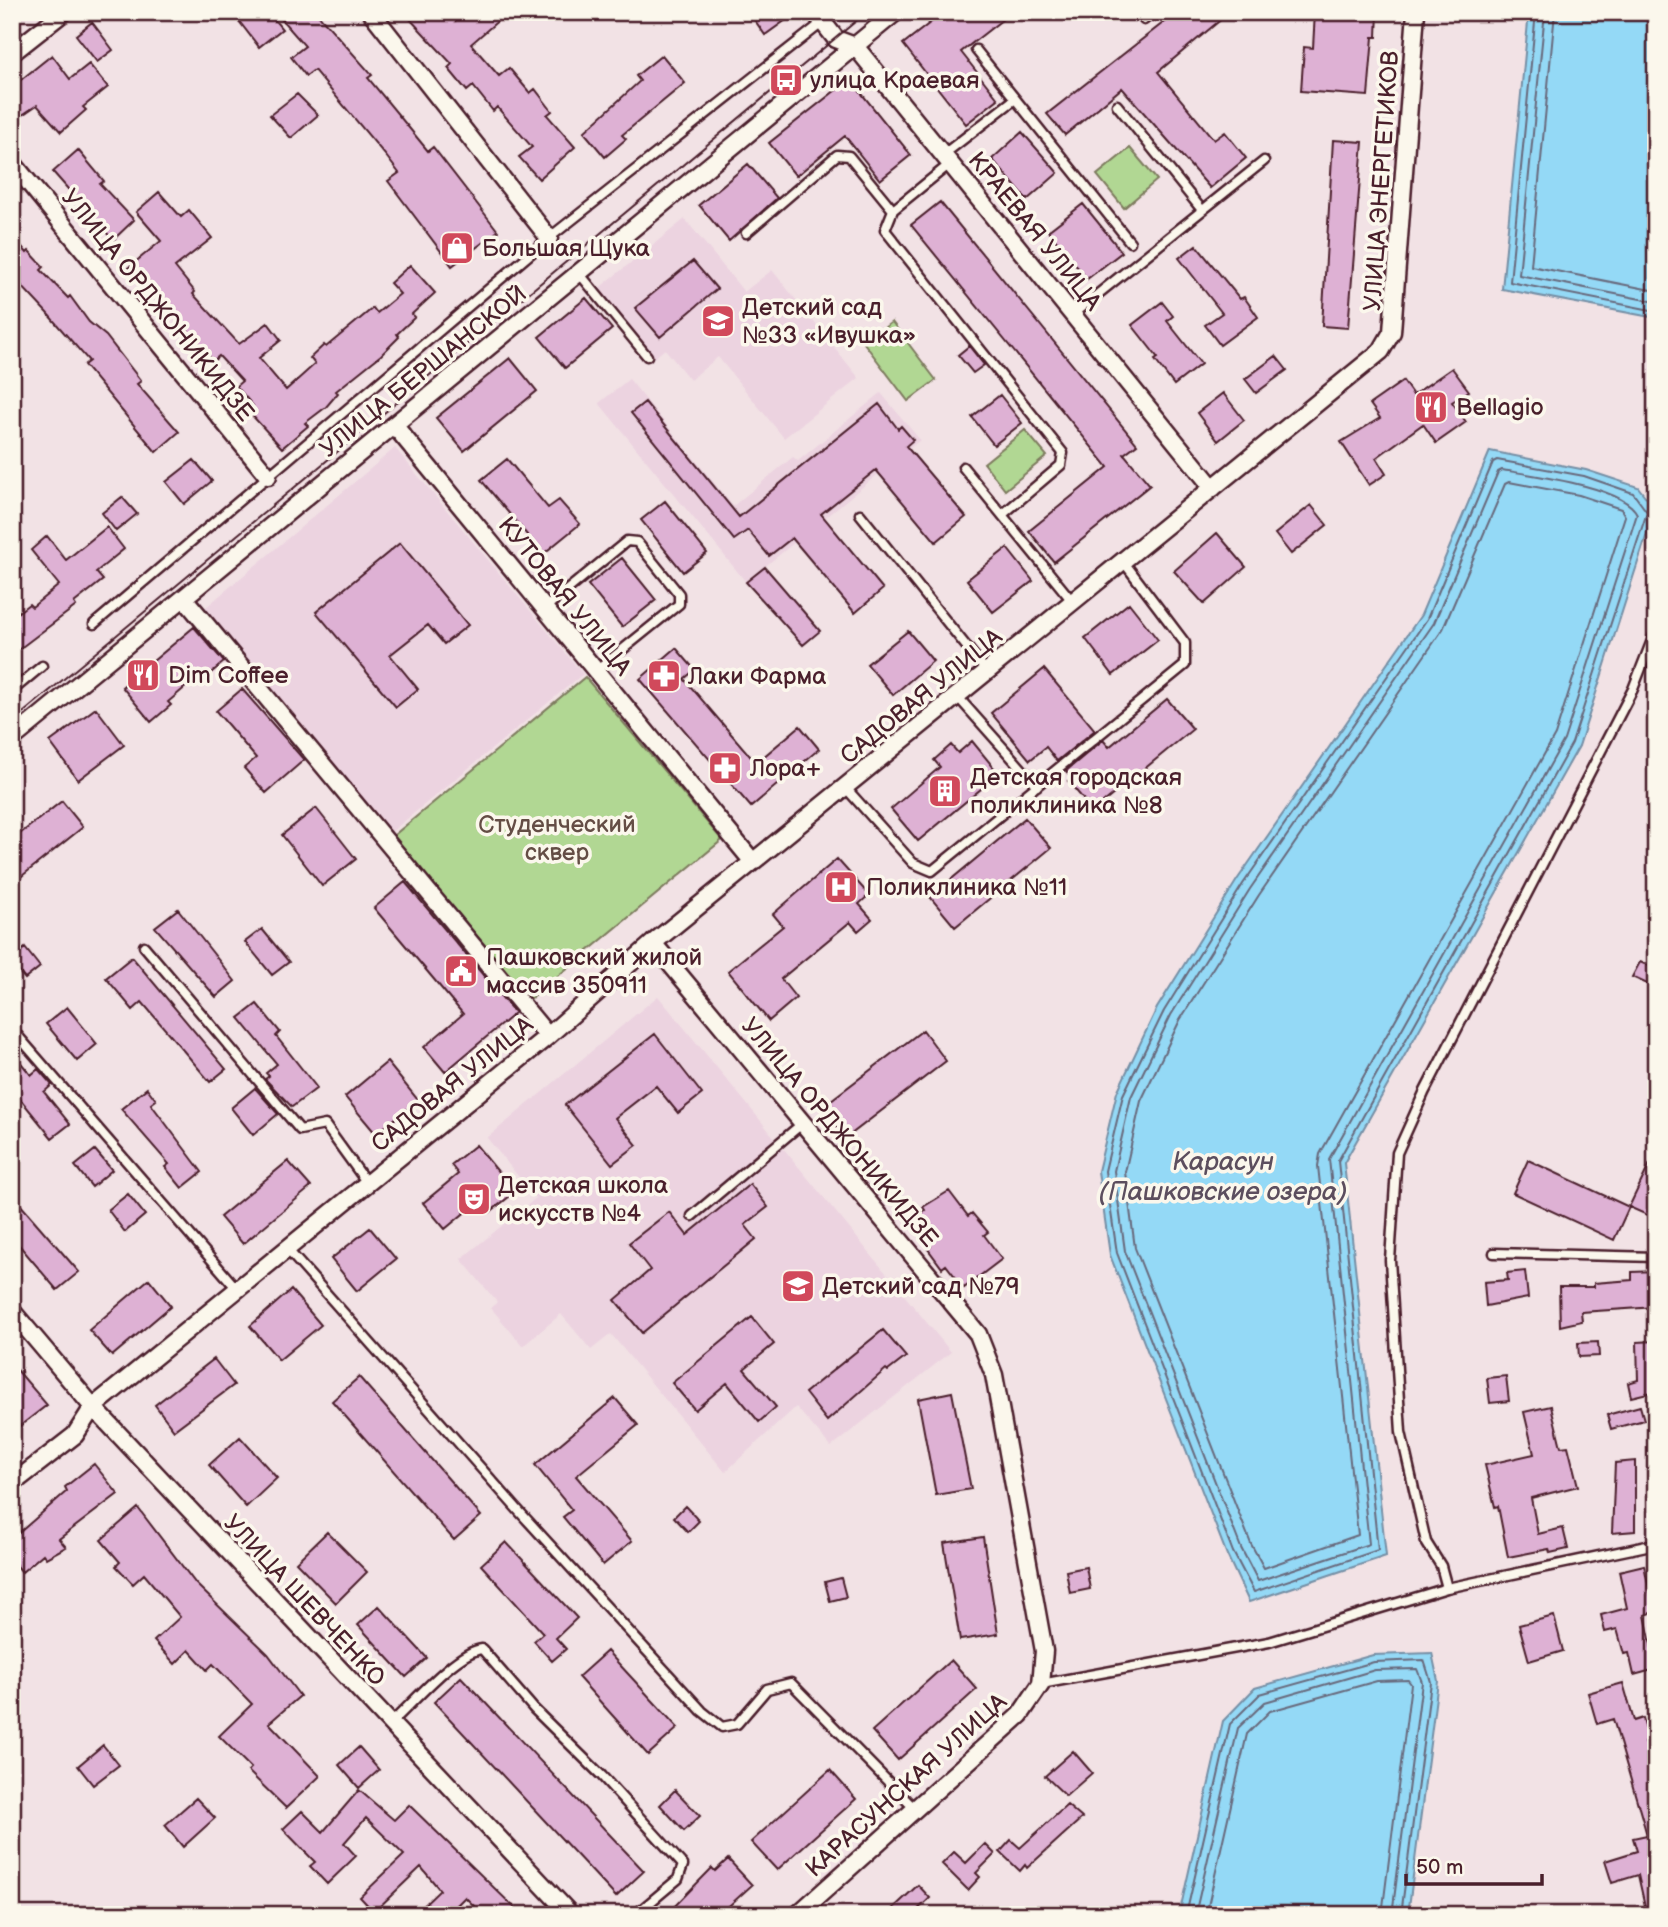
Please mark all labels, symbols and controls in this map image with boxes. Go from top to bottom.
street label: УЛИЦА ЭНЕРГЕТИКОВ [1358,50,1405,312]
bus stop icon: улица Краевая [767,61,805,99]
place label: улица Краевая [810,66,980,95]
street label: КРАЕВАЯ УЛИЦА [962,146,1108,317]
street label: УЛИЦА ОРДЖОНИКИДЗЕ [55,183,260,427]
shop icon: Большая Щука [438,229,476,267]
place label: Большая Щука [482,234,650,263]
street label: УЛИЦА БЕРШАНСКОЙ [314,279,532,464]
place label: Детский сад №33 «Ивушка» [742,293,916,350]
school or university icon: Детский сад №33 «Ивушка» [699,302,737,340]
restaurant icon: Bellagio [1412,388,1450,426]
place label: Bellagio [1456,393,1544,422]
street label: КУТОВАЯ УЛИЦА [492,511,638,682]
street label: САДОВАЯ УЛИЦА [835,622,1008,770]
restaurant icon: Dim Coffee [124,656,162,694]
pharmacy icon: Лаки Фарма [645,657,683,695]
place label: Dim Coffee [168,661,289,690]
place label: Лаки Фарма [687,662,826,691]
pharmacy icon: Лора+ [706,749,744,787]
place label: Лора+ [749,754,821,783]
place label: Детская городская поликлиника №8 [970,763,1182,820]
building icon: Детская городская поликлиника №8 [926,772,964,810]
park label: Студенческий сквер [478,810,636,867]
hospital icon: Поликлиника №11 [822,868,860,906]
place label: Поликлиника №11 [866,873,1067,902]
place label: Пашковский жилой массив 350911 [486,943,702,1000]
public building icon: Пашковский жилой массив 350911 [442,952,480,990]
street label: САДОВАЯ УЛИЦА [366,1010,539,1158]
street label: УЛИЦА ОРДЖОНИКИДЗЕ [735,1012,944,1253]
water label: Карасун (Пашковские озера) [1099,1147,1347,1208]
place label: Детская школа искусств №4 [498,1171,668,1228]
theatre icon: Детская школа искусств №4 [455,1180,493,1218]
school or university icon: Детский сад №79 [779,1267,817,1305]
place label: Детский сад №79 [822,1272,1020,1301]
street label: УЛИЦА ШЕВЧЕНКО [218,1509,392,1692]
street label: КАРАСУНСКАЯ УЛИЦА [800,1687,1013,1883]
scale bar [1406,1843,1542,1887]
text: 50 m [1416,1855,1463,1880]

